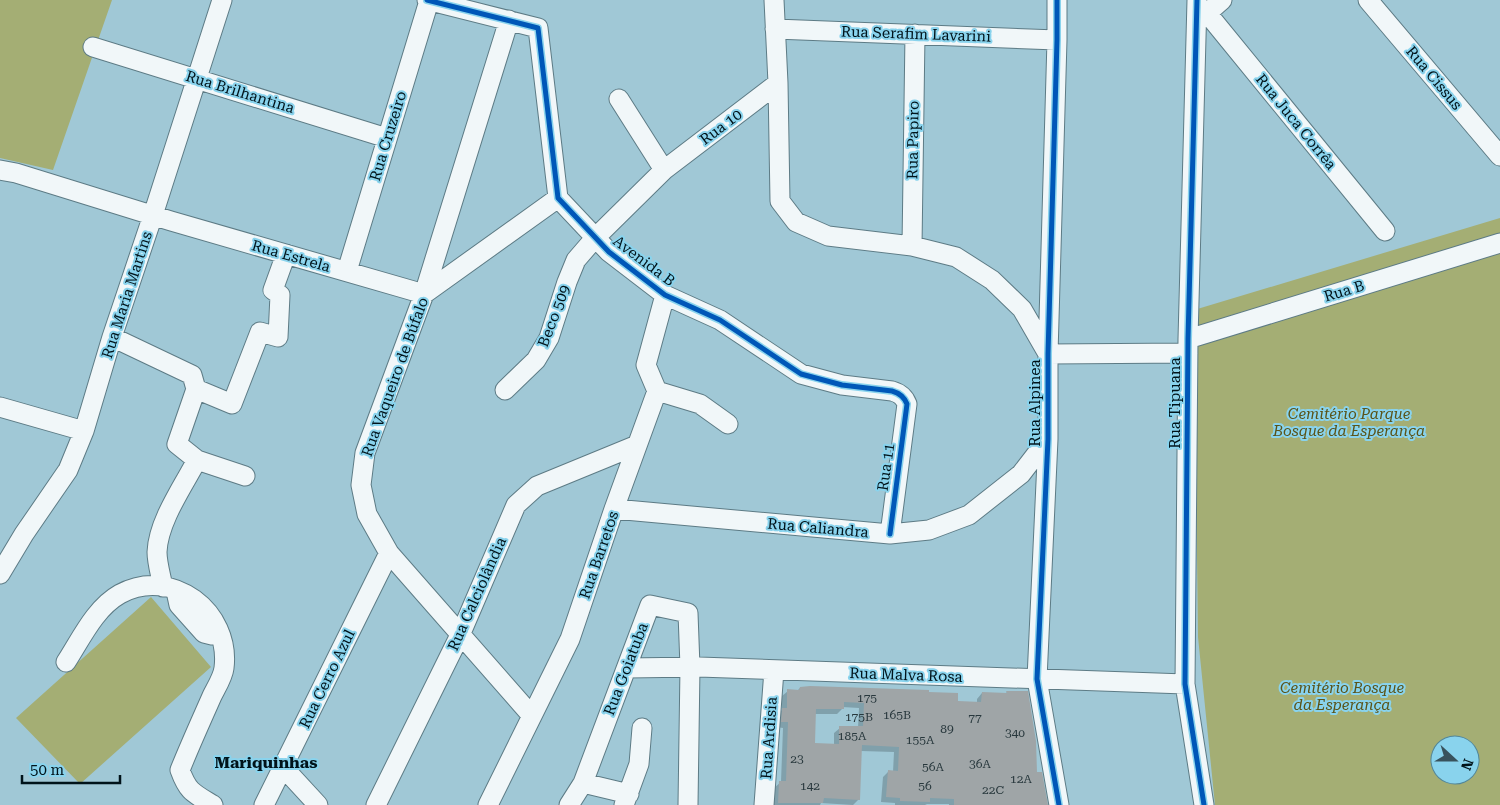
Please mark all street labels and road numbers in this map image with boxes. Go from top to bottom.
street label: Rua Serafim Lavarini [841,22,992,46]
street label: Rua Cissus [1402,42,1466,114]
street label: Rua Brilhantina [183,67,297,117]
street label: Rua Juca Corrêa [1252,71,1340,173]
street label: Rua Cruzeiro [366,89,410,183]
street label: Rua Papiro [903,101,923,179]
street label: Rua 10 [696,105,746,149]
street label: Rua Maria Martins [98,229,156,361]
street label: Avenida B [610,232,678,290]
street label: Rua Estrela [250,236,332,276]
street label: Rua B [1322,276,1366,306]
street label: Beco 509 [534,282,574,350]
street label: Rua Vaqueiro de Búfalo [358,295,432,459]
street label: Rua Tipuana [1166,357,1184,449]
street label: Rua Alpinea [1026,359,1044,447]
street label: Rua 11 [874,442,898,492]
street label: Rua Barretos [576,509,622,601]
street label: Rua Caliandra [767,515,869,541]
street label: Rua Calciolândia [444,534,510,654]
street label: Rua Goiatuba [600,620,652,718]
street label: Rua Cerro Azul [295,626,359,731]
street label: Rua Malva Rosa [849,664,963,686]
street label: Rua Ardisia [757,696,781,780]

